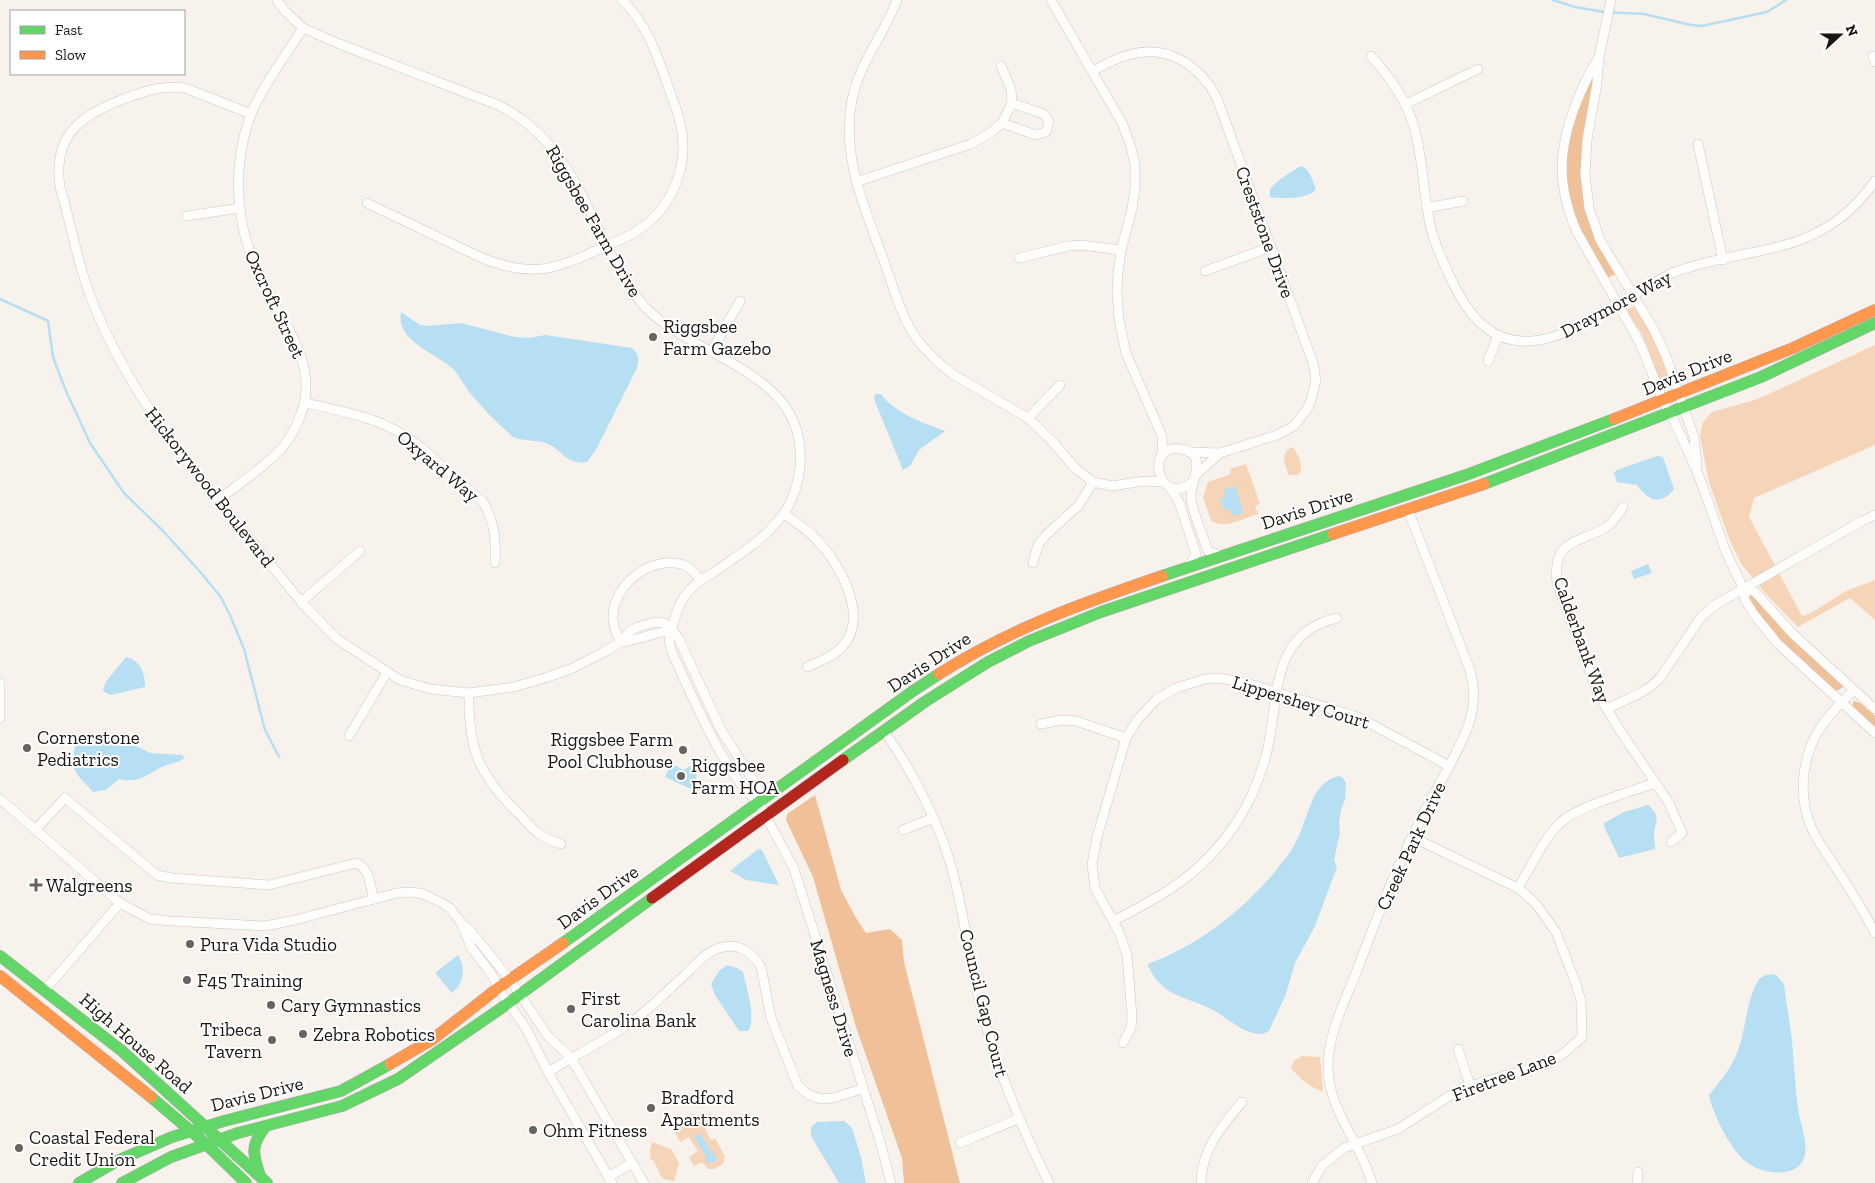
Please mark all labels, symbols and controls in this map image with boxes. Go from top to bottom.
legend [10,10,185,75]
north arrow [1815,10,1865,60]
text: Fast [55,21,83,39]
text: N [1842,23,1862,39]
text: Slow [55,46,87,64]
street label: Riggsbee Farm Drive [541,141,647,301]
street label: Creststone Drive [1231,163,1300,301]
street label: Oxcroft Street [240,246,310,362]
street label: Draymore Way [1557,265,1676,343]
place label: Riggsbee Farm Gazebo [663,315,771,360]
marker: Riggsbee Farm Gazebo [647,331,659,343]
street label: Davis Drive [1639,344,1735,400]
street label: Hickorywood Boulevard [140,402,280,572]
street label: Oxyard Way [392,425,484,507]
street label: Davis Drive [1259,483,1356,535]
street label: Calderbank Way [1548,574,1616,707]
street label: Davis Drive [883,627,975,697]
street label: Lippershey Court [1230,670,1372,734]
place label: Cornerstone Pediatrics [37,726,140,771]
place label: Riggsbee Farm Pool Clubhouse [547,728,674,773]
marker: Cornerstone Pediatrics [21,742,33,754]
marker: Riggsbee Farm Pool Clubhouse [677,744,689,756]
place label: Riggsbee Farm HOA [691,754,780,799]
marker: Riggsbee Farm HOA [675,770,687,782]
street label: Creek Park Drive [1371,778,1451,914]
street label: Davis Drive [553,860,643,934]
place label: Walgreens [46,874,133,897]
marker: Walgreens [30,879,42,891]
street label: Council Gap Court [954,927,1014,1079]
place label: Pura Vida Studio [200,933,337,956]
street label: Magness Drive [805,936,863,1060]
marker: Pura Vida Studio [184,938,196,950]
place label: F45 Training [197,969,303,992]
marker: F45 Training [181,974,193,986]
place label: First Carolina Bank [581,987,696,1032]
street label: High House Road [75,988,197,1098]
place label: Cary Gymnastics [281,994,421,1017]
marker: Cary Gymnastics [265,999,277,1011]
marker: First Carolina Bank [565,1003,577,1015]
place label: Tribeca Tavern [200,1018,262,1063]
place label: Zebra Robotics [313,1023,435,1046]
marker: Zebra Robotics [297,1028,309,1040]
marker: Tribeca Tavern [266,1034,278,1046]
street label: Firetree Lane [1449,1046,1559,1106]
street label: Davis Drive [208,1071,306,1117]
place label: Bradford Apartments [661,1086,759,1131]
marker: Bradford Apartments [645,1102,657,1114]
place label: Ohm Fitness [543,1119,647,1142]
marker: Ohm Fitness [527,1124,539,1136]
place label: Coastal Federal Credit Union [29,1126,155,1171]
marker: Coastal Federal Credit Union [13,1142,25,1154]

